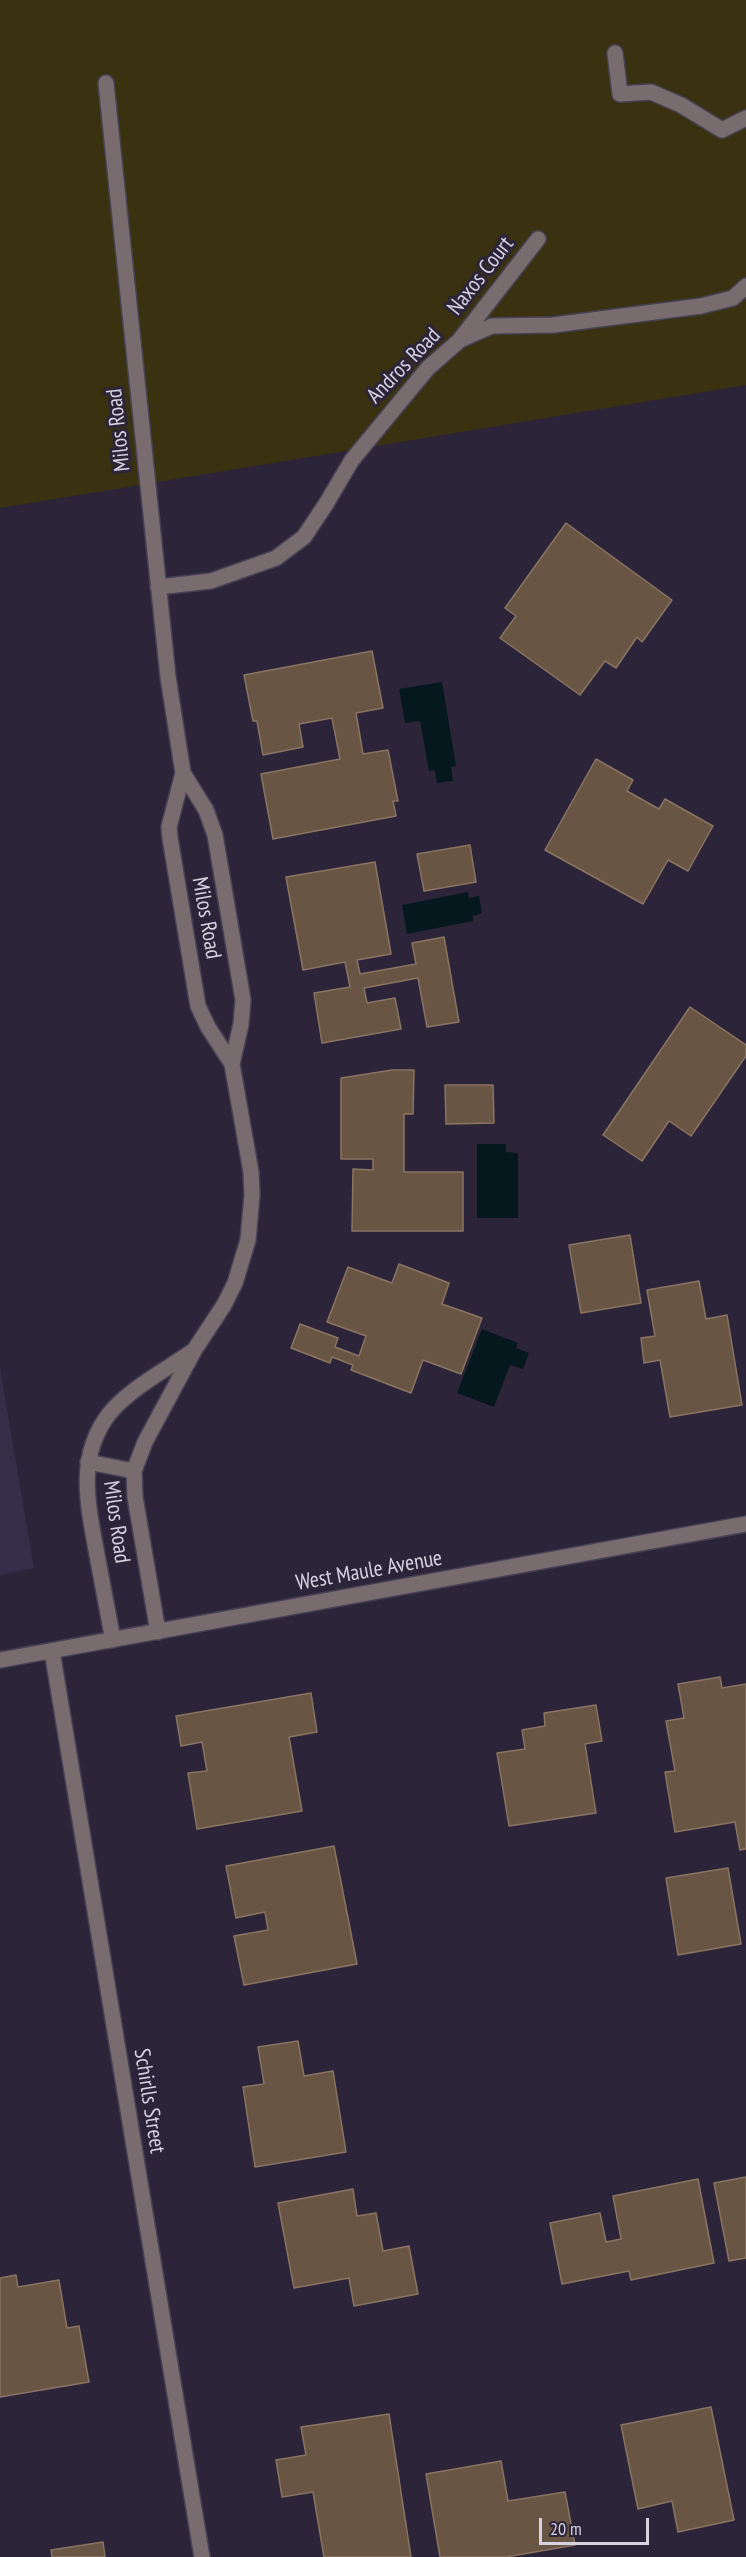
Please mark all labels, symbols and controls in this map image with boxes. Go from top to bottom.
street label: Naxos Court [442,232,520,320]
street label: Andros Road [362,323,446,409]
street label: Milos Road [102,387,136,473]
street label: Milos Road [186,875,226,961]
street label: Milos Road [97,1479,135,1565]
street label: West Maule Avenue [294,1545,444,1597]
street label: Schirlls Street [128,2047,170,2155]
scale bar [542,2506,652,2544]
text: 20 m [550,2517,582,2540]

